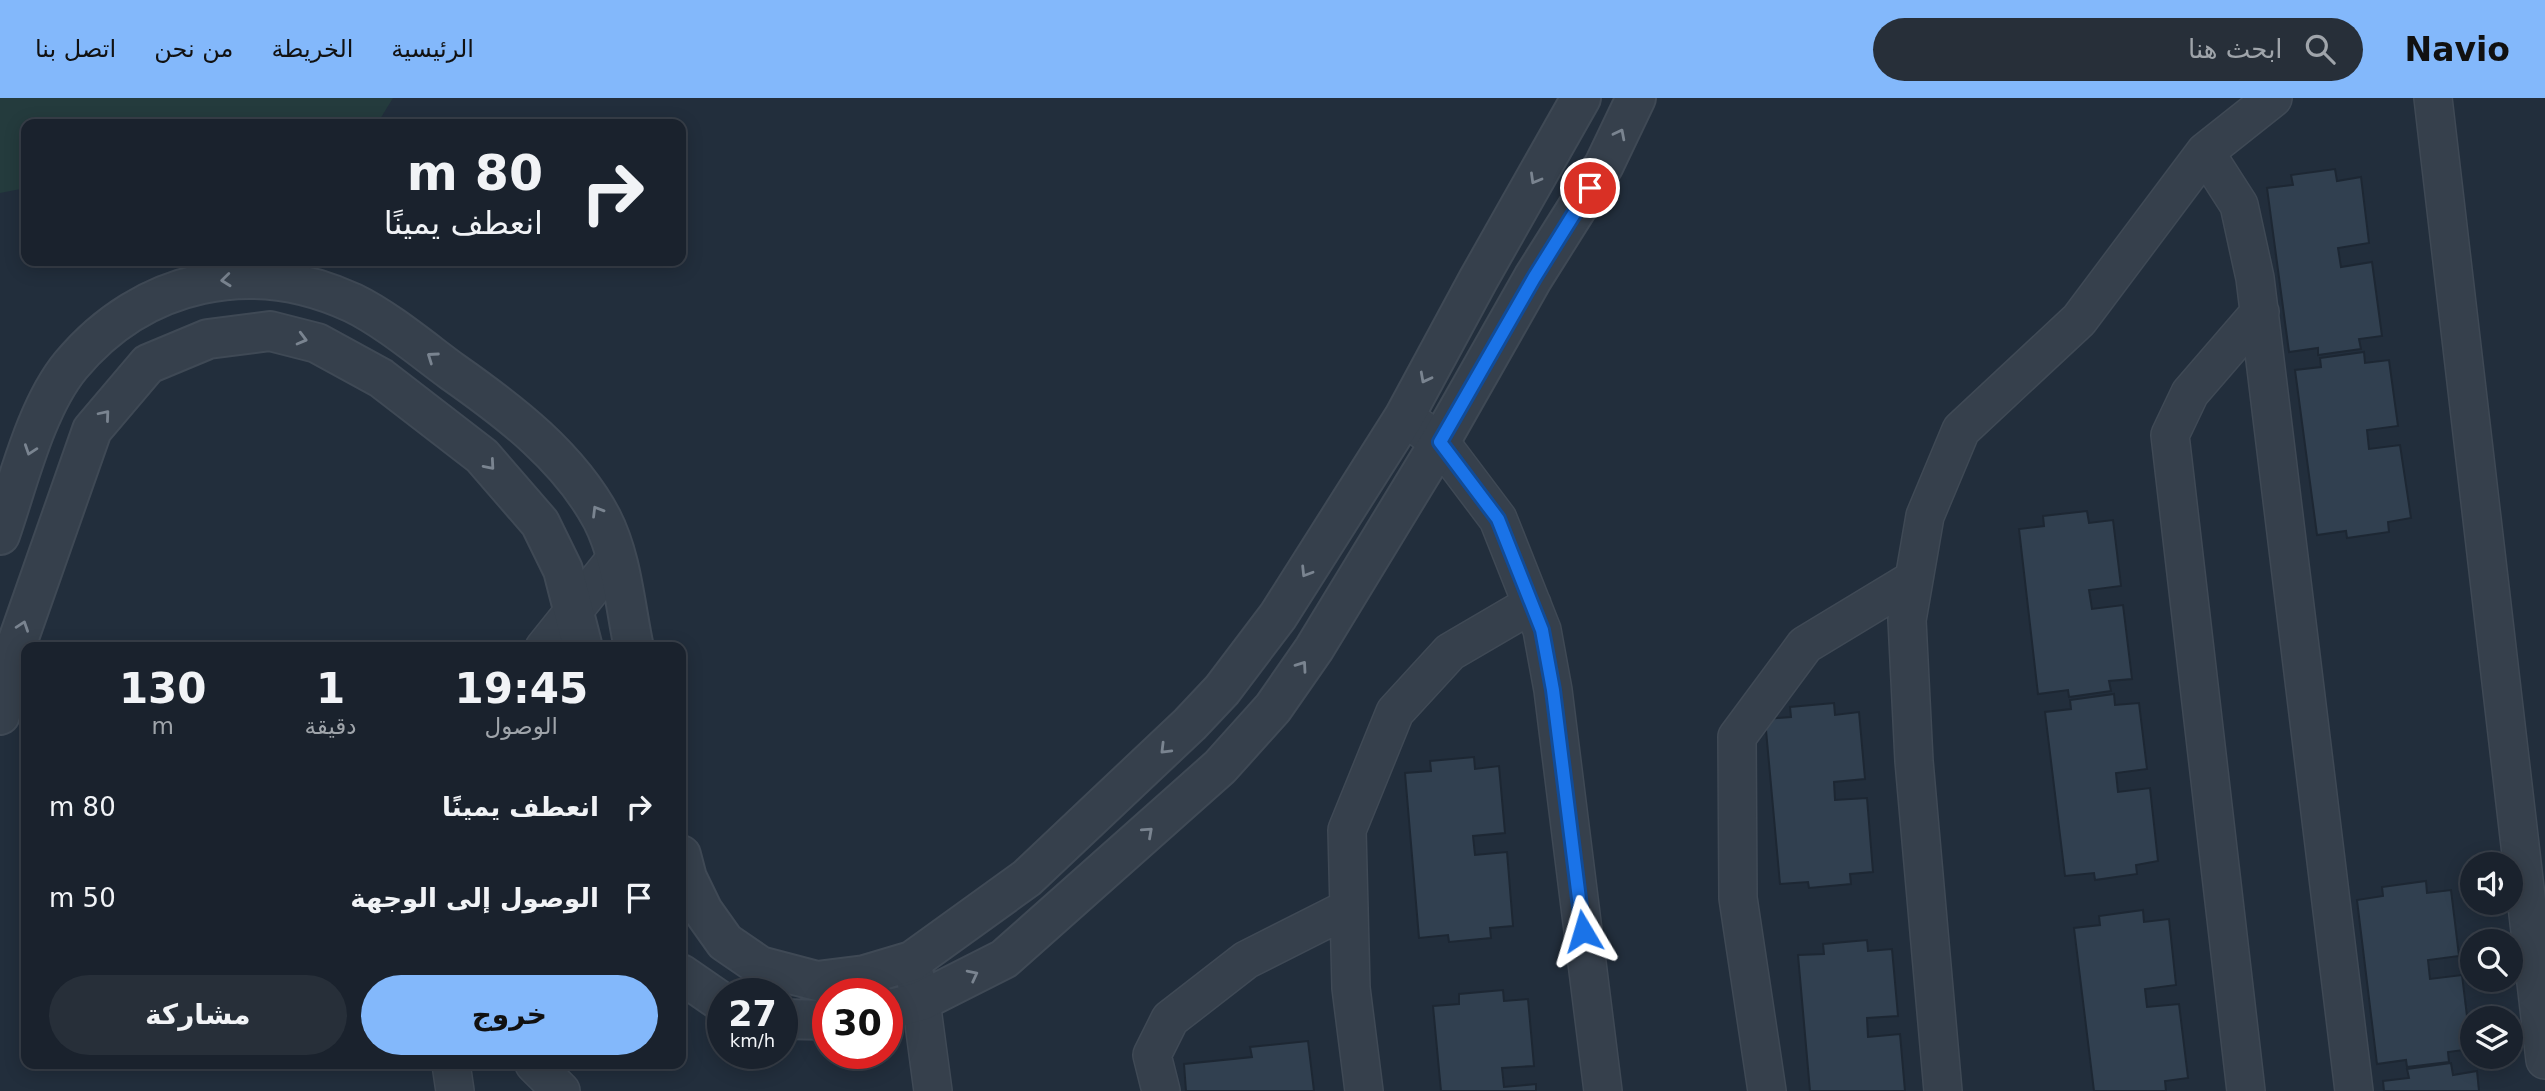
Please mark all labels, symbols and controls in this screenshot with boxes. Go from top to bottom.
search box [1873,18,2363,81]
icon: search [2301,30,2339,68]
text: Navio [2405,30,2510,69]
text: ابحث هنا [2188,34,2283,64]
text: اتصل بنا [35,35,116,63]
text: من نحن [154,35,233,63]
text: الخريطة [271,35,353,63]
text: الرئيسية [391,35,474,63]
one-way arrow [1611,129,1625,141]
text: 80 m [407,145,543,202]
icon: right [567,147,658,238]
pin [1560,158,1620,218]
icon: arrive [1571,169,1609,207]
one-way arrow [1530,171,1543,184]
text: انعطف يمينًا [384,204,543,242]
one-way arrow [220,272,231,287]
one-way arrow [296,331,308,345]
one-way arrow [427,353,440,365]
one-way arrow [1420,371,1433,383]
one-way arrow [97,410,109,423]
one-way arrow [24,444,38,456]
one-way arrow [482,456,494,469]
one-way arrow [592,506,605,519]
one-way arrow [1302,564,1315,577]
one-way arrow [15,620,29,632]
one-way arrow [1294,661,1306,674]
text: 130 [119,664,207,713]
text: 1 [316,664,345,713]
text: 19:45 [454,664,588,713]
text: m [152,713,174,739]
text: دقيقة [304,713,357,739]
text: الوصول [485,713,558,739]
one-way arrow [1161,741,1174,754]
icon: right [620,788,658,826]
text: 80 m [49,792,116,822]
text: انعطف يمينًا [442,792,599,822]
one-way arrow [1140,828,1153,840]
map controls [2460,852,2523,1069]
button: sound [2460,852,2523,915]
icon: arrive [620,879,658,917]
text: 50 m [49,883,116,913]
text: الوصول إلى الوجهة [350,883,599,913]
position arrow [1546,894,1620,968]
button: search [2460,929,2523,992]
one-way arrow [966,969,978,983]
button: مشاركة [49,975,347,1055]
button: خروج [361,975,658,1055]
speed limit sign: 30 [812,978,903,1069]
text: 27 [728,994,777,1034]
button: layers [2460,1006,2523,1069]
text: km/h [730,1030,775,1051]

